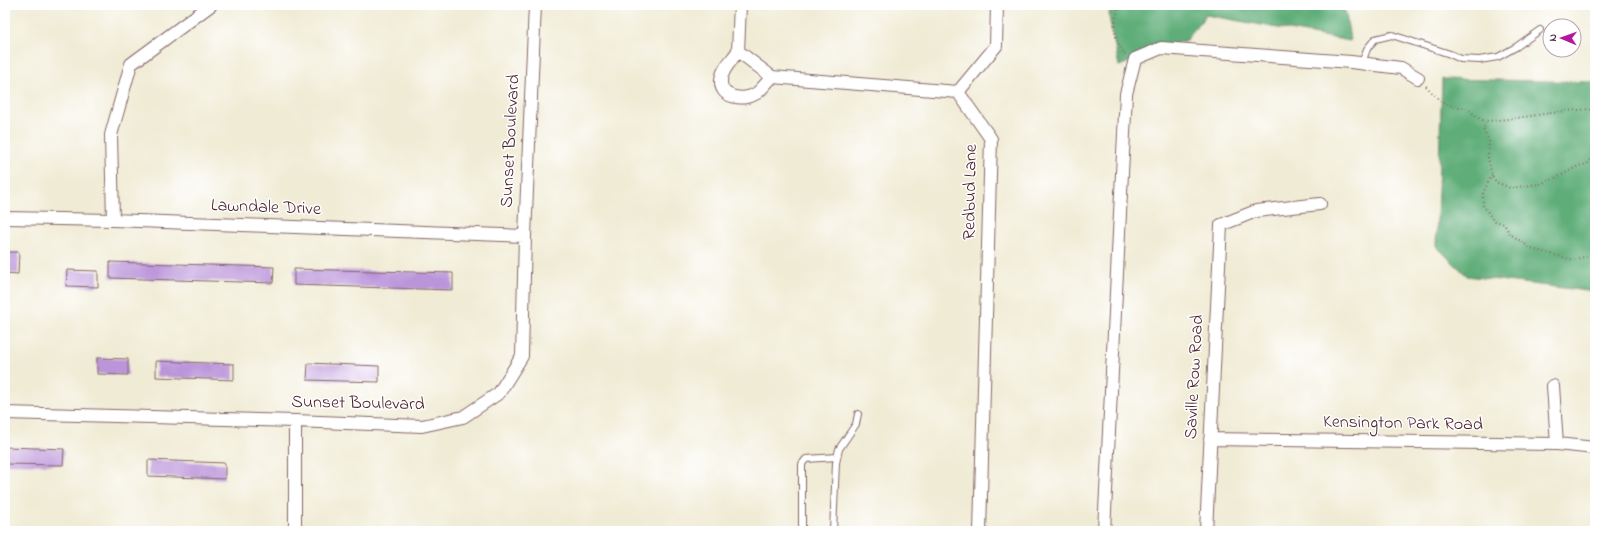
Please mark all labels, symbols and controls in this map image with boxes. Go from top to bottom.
north arrow [1542,18,1582,58]
text: N [1545,34,1561,42]
street label: Sunset Boulevard [495,74,527,208]
street label: Redbud Lane [957,143,985,240]
street label: Lawndale Drive [211,193,322,223]
street label: Saville Row Road [1179,314,1211,440]
street label: Sunset Boulevard [291,390,425,418]
street label: Kensington Park Road [1323,410,1483,439]

